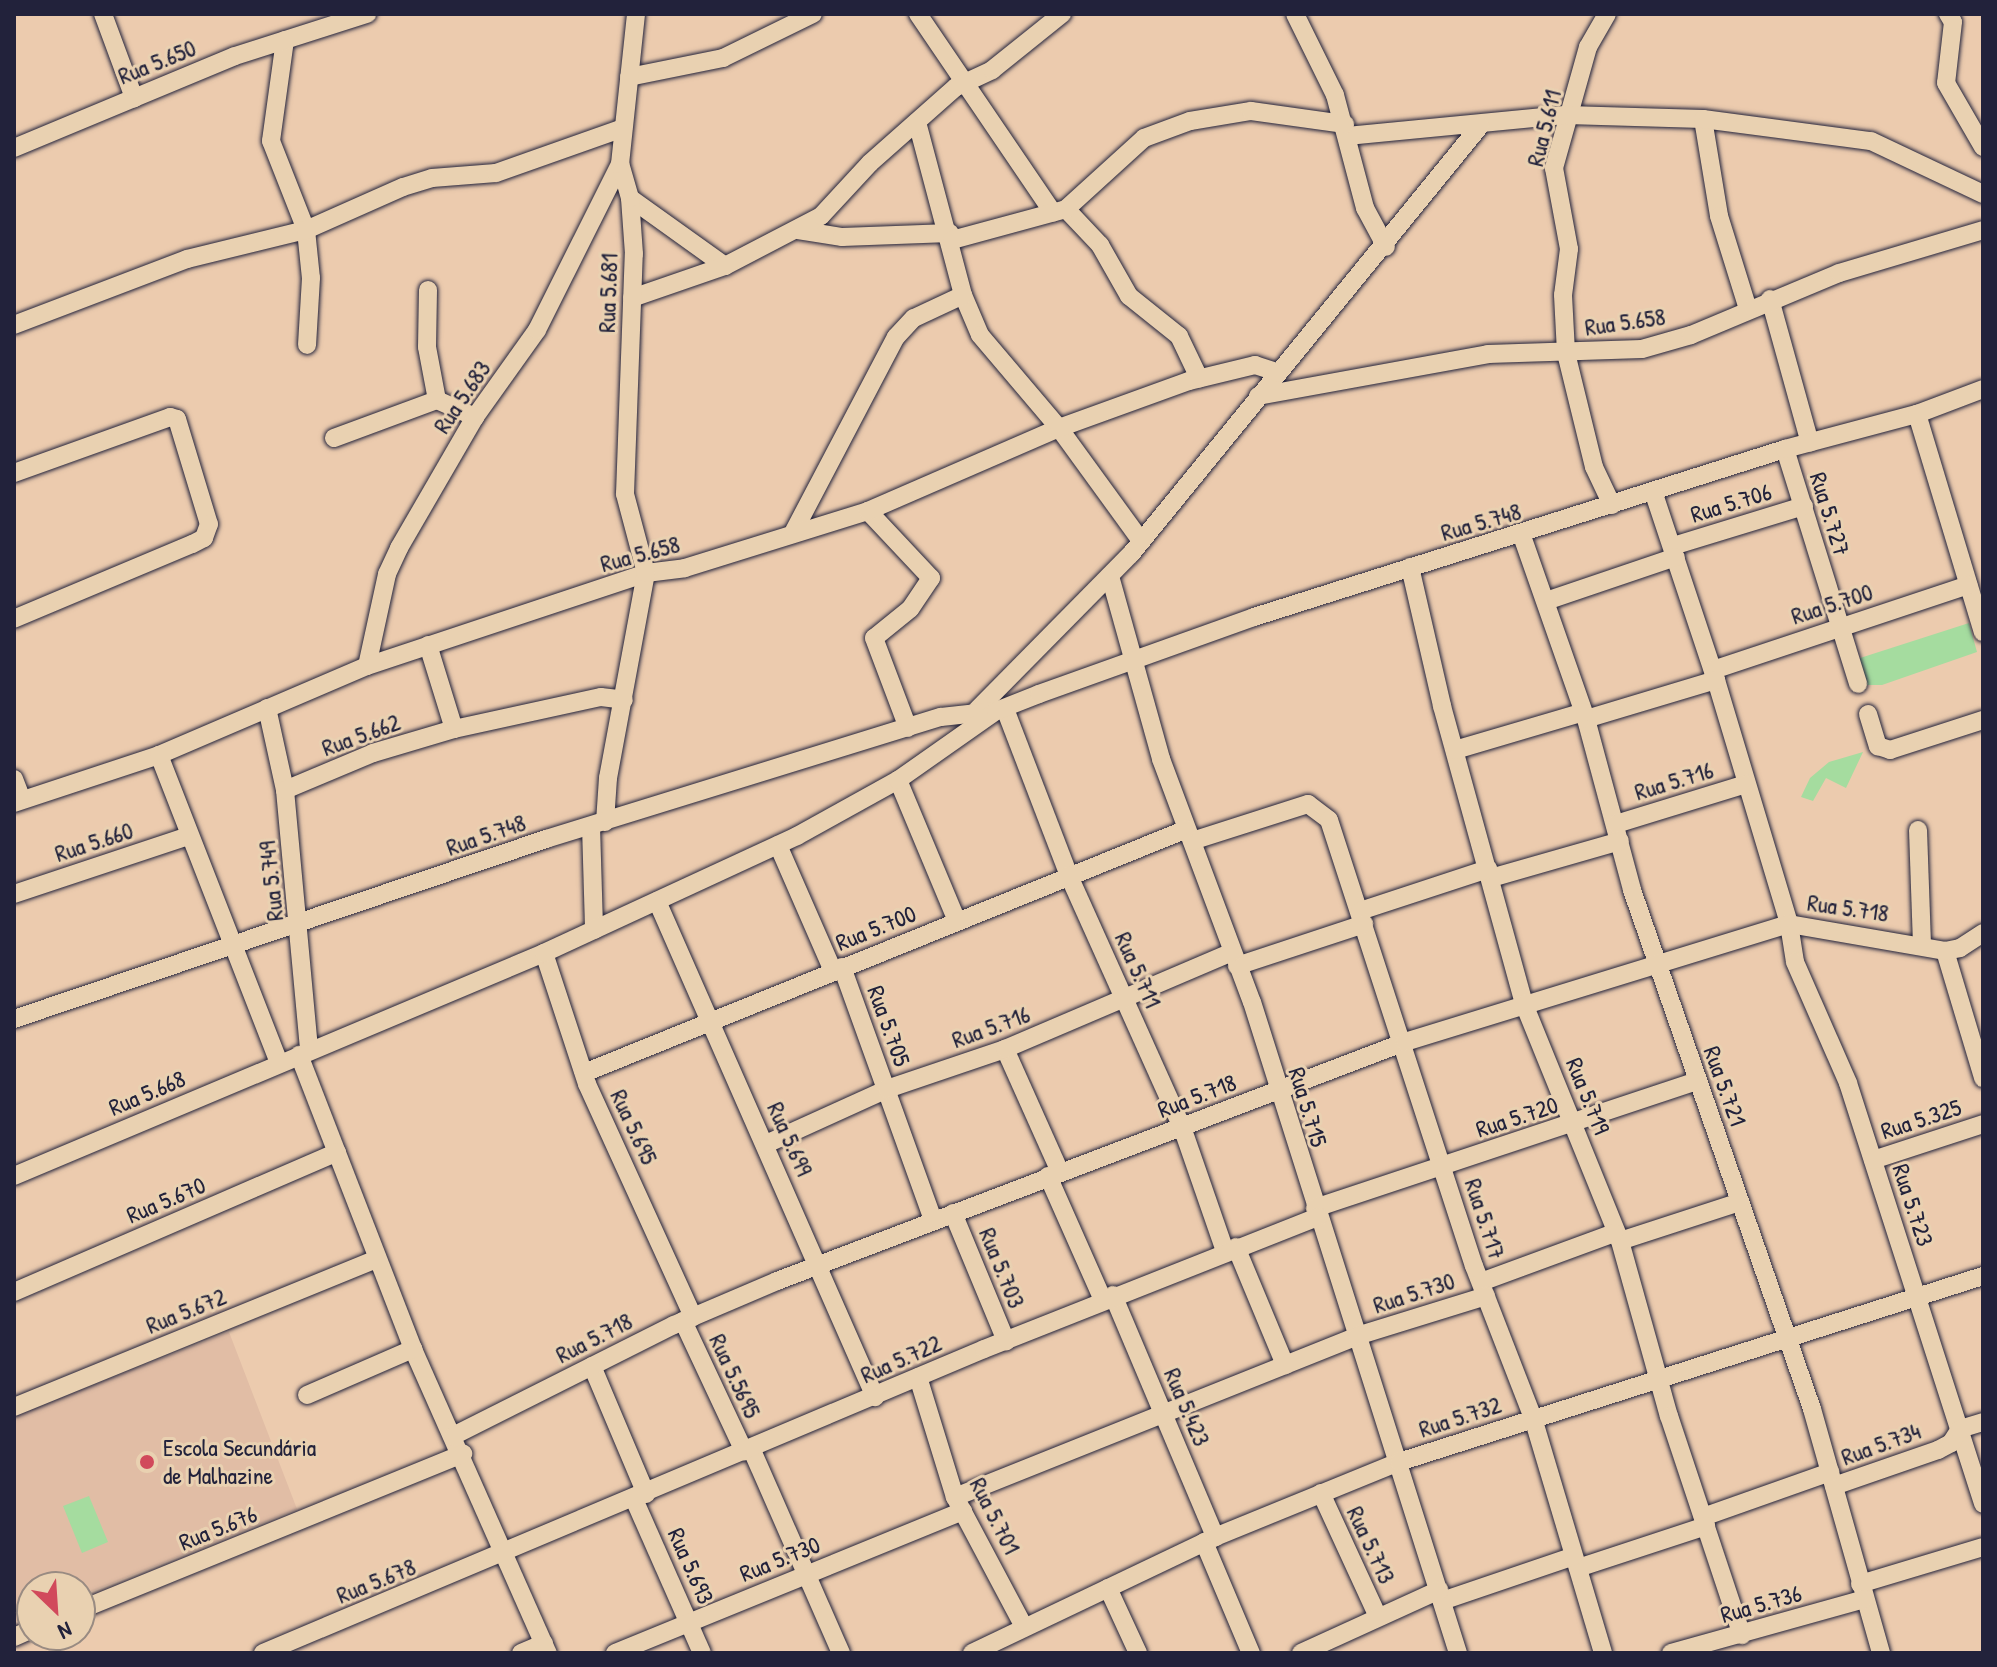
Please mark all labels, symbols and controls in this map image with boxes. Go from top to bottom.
street label: Rua 5.650 [114,33,200,91]
street label: Rua 5.611 [1521,87,1567,169]
street label: Rua 5.681 [592,253,624,333]
street label: Rua 5.658 [1583,302,1667,342]
street label: Rua 5.683 [427,355,497,439]
street label: Rua 5.727 [1804,469,1856,559]
street label: Rua 5.706 [1687,477,1775,529]
street label: Rua 5.748 [1438,497,1524,547]
street label: Rua 5.658 [597,530,683,578]
street label: Rua 5.700 [1788,577,1876,631]
street label: Rua 5.662 [318,708,404,762]
street label: Rua 5.716 [1631,755,1717,807]
street label: Rua 5.748 [443,808,529,862]
street label: Rua 5.660 [51,816,137,868]
street label: Rua 5.749 [252,840,290,922]
street label: Rua 5.718 [1806,888,1890,928]
street label: Rua 5.700 [832,899,920,957]
street label: Rua 5.711 [1109,928,1167,1012]
street label: Rua 5.705 [861,982,917,1070]
street label: Rua 5.716 [948,1000,1034,1054]
street label: Rua 5.721 [1697,1042,1753,1130]
street label: Rua 5.719 [1560,1053,1616,1139]
street label: Rua 5.668 [104,1064,190,1122]
street label: Rua 5.715 [1282,1064,1334,1150]
street label: Rua 5.718 [1154,1068,1240,1124]
street label: Rua 5.695 [604,1085,664,1169]
street label: Rua 5.720 [1472,1090,1562,1144]
street label: Rua 5.325 [1877,1093,1965,1145]
street label: Rua 5.699 [761,1098,819,1180]
street label: Rua 5.723 [1886,1160,1940,1250]
street label: Rua 5.670 [122,1171,210,1229]
street label: Rua 5.717 [1458,1175,1512,1263]
street label: Rua 5.703 [973,1224,1031,1312]
street label: Rua 5.730 [1370,1266,1458,1320]
street label: Rua 5.672 [142,1282,230,1340]
street label: Rua 5.718 [551,1307,637,1369]
street label: Rua 5.5695 [703,1329,767,1423]
street label: Rua 5.722 [856,1329,946,1389]
street label: Rua 5.423 [1158,1364,1216,1450]
street label: Rua 5.732 [1415,1390,1505,1444]
street label: Rua 5.734 [1837,1416,1925,1472]
place label: Escola Secundária de Malhazine [163,1434,316,1490]
marker: Escola Secundária de Malhazine [138,1453,156,1471]
street label: Rua 5.701 [964,1473,1026,1559]
street label: Rua 5.676 [175,1499,261,1557]
street label: Rua 5.713 [1341,1502,1401,1588]
street label: Rua 5.693 [662,1524,720,1608]
street label: Rua 5.730 [736,1530,824,1588]
street label: Rua 5.678 [332,1552,420,1610]
north arrow [16,1571,96,1651]
street label: Rua 5.736 [1717,1579,1805,1629]
text: N [54,1615,77,1647]

